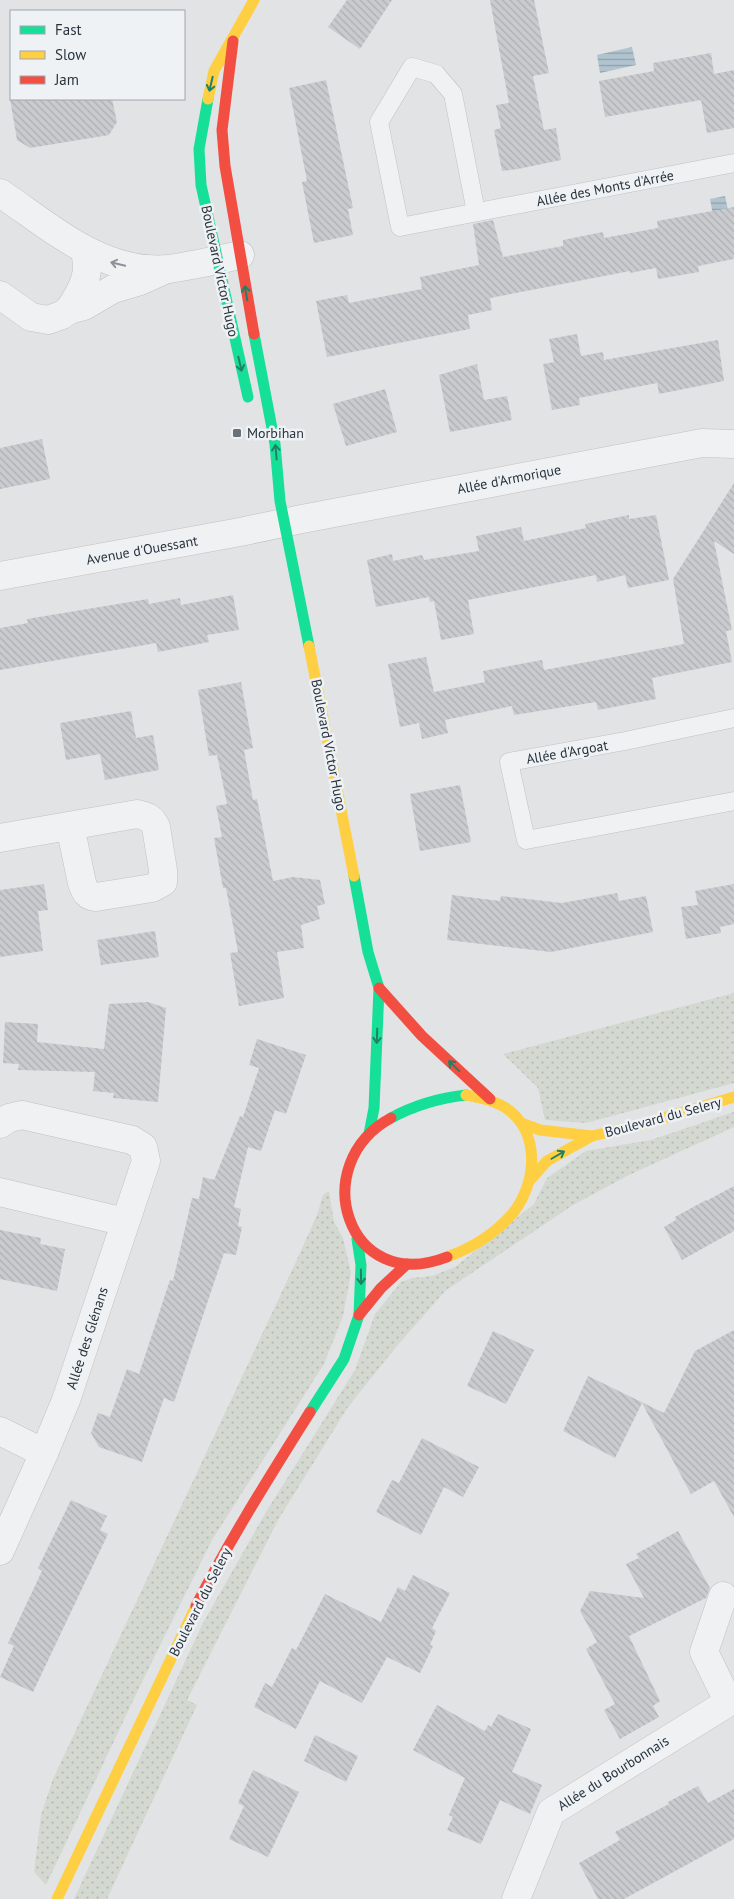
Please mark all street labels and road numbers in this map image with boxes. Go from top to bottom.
street label: Allée des Monts d'Arrée [535,166,675,210]
street label: Boulevard Victor Hugo [197,204,243,338]
street label: Allée d'Armorique [455,460,563,498]
street label: Avenue d'Ouessant [85,531,199,569]
street label: Boulevard Victor Hugo [307,678,351,812]
street label: Allée d'Argoat [525,736,610,768]
street label: Boulevard du Selery [603,1093,724,1141]
street label: Allée des Glénans [62,1285,112,1391]
street label: Boulevard du Selery [165,1544,235,1659]
street label: Allée du Bourbonnais [554,1731,672,1815]

